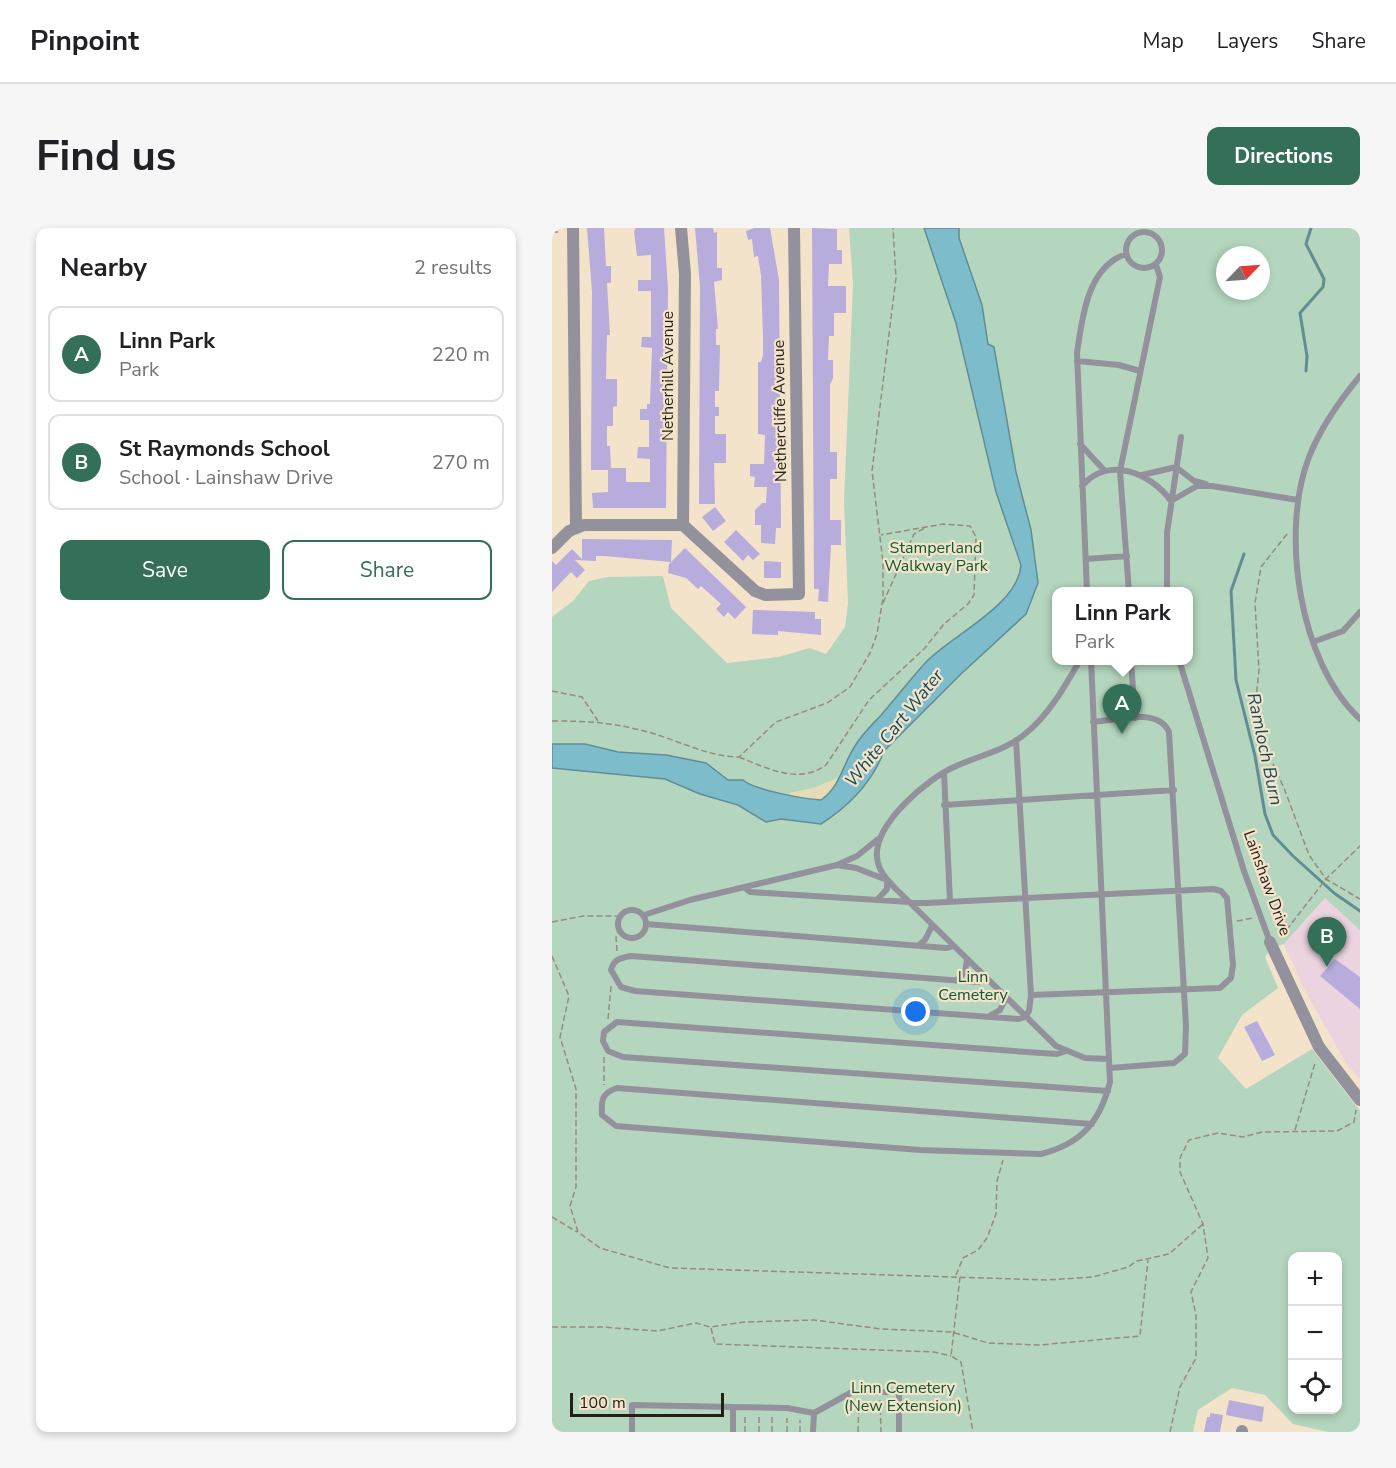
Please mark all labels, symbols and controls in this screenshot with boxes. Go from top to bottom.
text: Pinpoint [30,22,139,60]
text: Map [1142,27,1184,55]
text: Layers [1217,27,1278,55]
text: Share [1311,27,1366,55]
button: Directions [1207,127,1360,185]
text: Find us [36,128,176,185]
north arrow [1216,246,1270,300]
text: Nearby [60,250,147,285]
text: 2 results [414,254,492,281]
street label: Netherhill Avenue [657,311,679,441]
text: Linn Park [119,326,215,356]
street label: Nethercliffe Avenue [768,340,792,482]
text: A [74,341,89,368]
text: 220 m [432,341,490,368]
text: Park [119,356,159,383]
text: St Raymonds School [119,434,330,464]
text: B [75,449,88,476]
text: 270 m [432,449,490,476]
text: School · Lainshaw Drive [119,464,333,491]
park label: Stamperland Walkway Park [884,537,989,577]
button: Save [60,540,270,600]
button: Share [282,540,492,600]
popup [1052,587,1193,665]
text: Linn Park [1075,598,1170,628]
text: Park [1075,628,1114,655]
water label: White Cart Water [839,664,949,792]
pin: A [1102,684,1142,734]
water label: Ramloch Burn [1241,691,1289,807]
street label: Lainshaw Drive [1238,827,1296,939]
pin: B [1308,918,1346,967]
park label: Linn Cemetery [938,966,1008,1006]
your location [901,997,930,1026]
map controls [1288,1252,1342,1414]
button: + [1288,1252,1342,1306]
button: − [1288,1306,1342,1360]
button: locate [1288,1360,1342,1414]
park label: Linn Cemetery (New Extension) [844,1377,962,1417]
scale bar [570,1390,724,1418]
text: 100 m [579,1392,626,1414]

